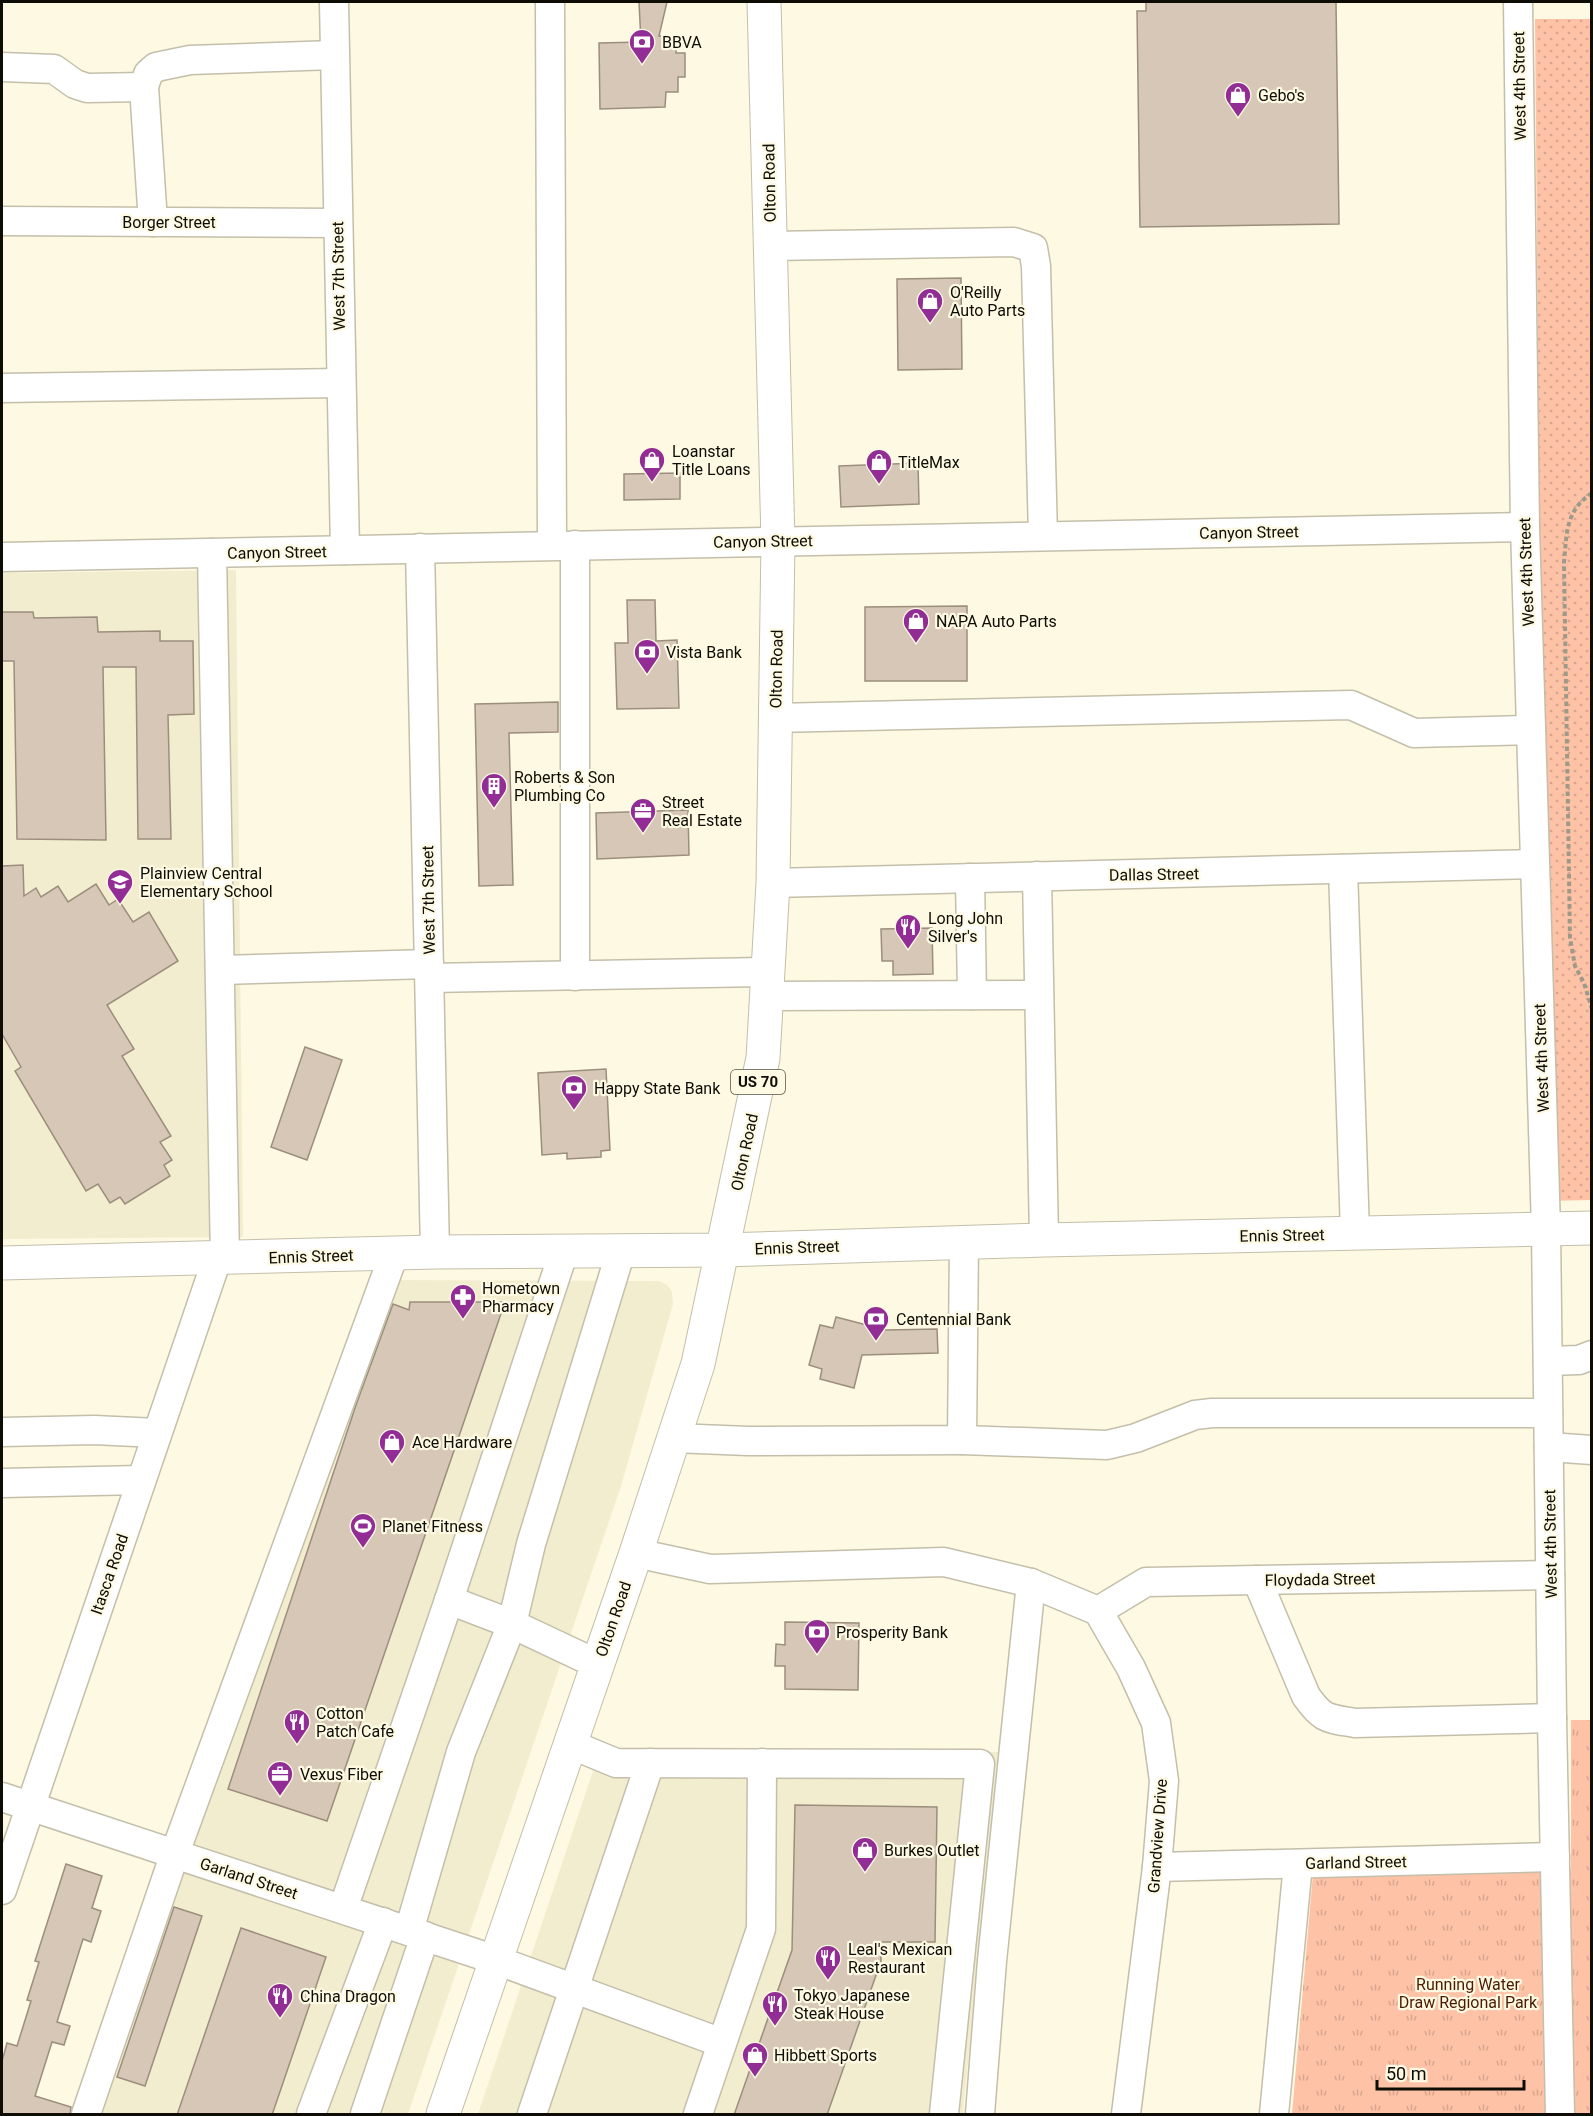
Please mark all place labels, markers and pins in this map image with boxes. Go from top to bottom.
bank icon: BBVA [627,27,657,65]
place label: BBVA [662,33,702,52]
shop icon: Gebo's [1223,80,1253,118]
place label: Gebo's [1258,86,1305,105]
place label: O'Reilly Auto Parts [950,283,1025,320]
shop icon: O'Reilly Auto Parts [915,286,945,324]
place label: Loanstar Title Loans [672,442,751,479]
shop icon: Loanstar Title Loans [637,445,667,483]
shop icon: TitleMax [864,447,894,485]
place label: TitleMax [898,453,960,472]
shop icon: NAPA Auto Parts [901,606,931,644]
place label: NAPA Auto Parts [936,612,1057,631]
bank icon: Vista Bank [632,637,662,675]
place label: Vista Bank [666,643,743,662]
place label: Roberts & Son Plumbing Co [514,768,615,805]
building icon: Roberts & Son Plumbing Co [479,771,509,809]
place label: Street Real Estate [662,793,742,830]
office icon: Street Real Estate [628,796,658,834]
place label: Plainview Central Elementary School [140,864,273,901]
school or university icon: Plainview Central Elementary School [105,867,135,905]
place label: Long John Silver's [928,909,1003,946]
restaurant icon: Long John Silver's [893,912,923,950]
bank icon: Happy State Bank [559,1073,589,1111]
place label: Happy State Bank [594,1079,721,1098]
place label: Hometown Pharmacy [482,1279,560,1316]
pharmacy icon: Hometown Pharmacy [448,1282,478,1320]
bank icon: Centennial Bank [861,1304,891,1342]
place label: Centennial Bank [896,1310,1012,1329]
shop icon: Ace Hardware [377,1427,407,1465]
place label: Ace Hardware [412,1433,512,1452]
sports icon: Planet Fitness [348,1511,378,1549]
place label: Planet Fitness [382,1517,483,1536]
bank icon: Prosperity Bank [802,1617,832,1655]
place label: Prosperity Bank [836,1623,949,1642]
place label: Cotton Patch Cafe [316,1704,394,1741]
restaurant icon: Cotton Patch Cafe [282,1707,312,1745]
office icon: Vexus Fiber [265,1759,295,1797]
place label: Vexus Fiber [300,1765,384,1784]
shop icon: Burkes Outlet [850,1835,880,1873]
place label: Burkes Outlet [884,1841,980,1860]
place label: Leal's Mexican Restaurant [848,1940,952,1977]
restaurant icon: Leal's Mexican Restaurant [813,1943,843,1981]
restaurant icon: China Dragon [265,1981,295,2019]
place label: Tokyo Japanese Steak House [794,1986,910,2023]
place label: China Dragon [300,1987,396,2006]
restaurant icon: Tokyo Japanese Steak House [760,1989,790,2027]
shop icon: Hibbett Sports [740,2040,770,2078]
place label: Hibbett Sports [774,2046,877,2065]

